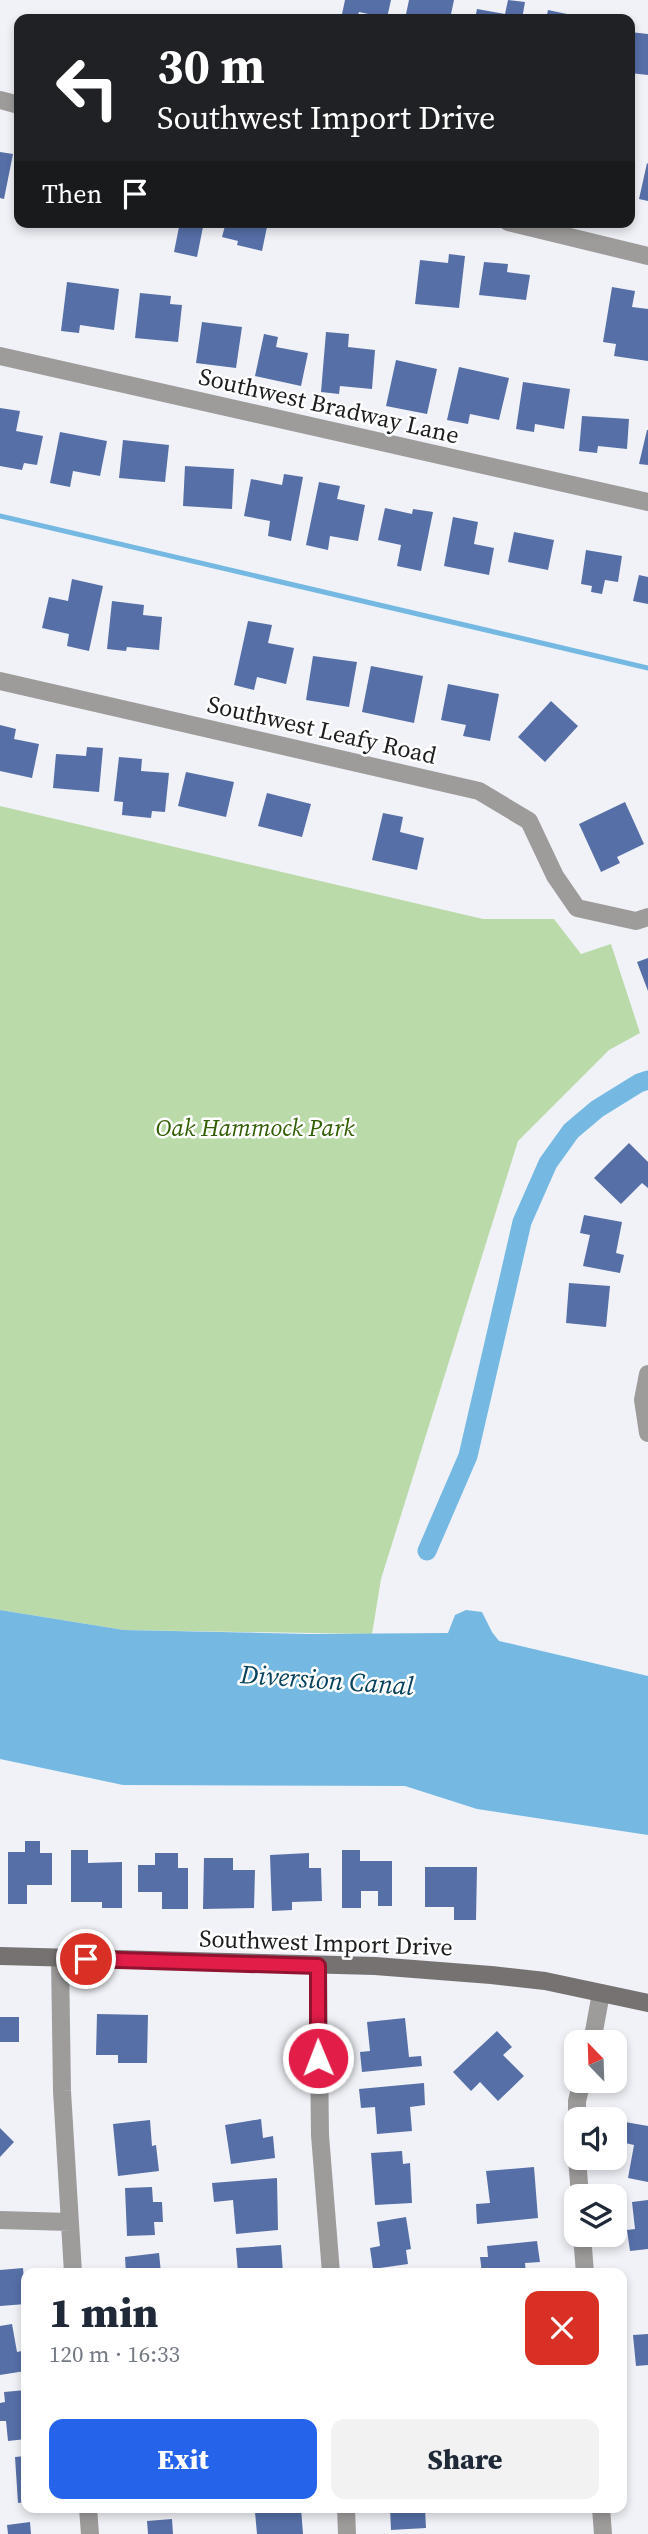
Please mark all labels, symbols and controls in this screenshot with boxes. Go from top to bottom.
text: 30 m [157,32,265,99]
icon: left [42,42,133,133]
text: Southwest Import Drive [157,96,495,140]
icon: arrive [116,175,154,213]
text: Then [42,176,102,212]
street label: Southwest Bradway Lane [196,359,463,452]
street label: Southwest Leafy Road [204,687,440,772]
park label: Oak Hammock Park [155,1111,355,1144]
water label: Diversion Canal [238,1656,416,1704]
street label: Southwest Import Drive [199,1922,453,1963]
pin [56,1929,116,1989]
icon: arrive [67,1940,105,1978]
position arrow [281,2021,355,2095]
north arrow [564,2030,626,2093]
map controls [564,2030,627,2247]
button: sound [564,2107,627,2170]
button: layers [564,2184,627,2247]
text: 1 min [49,2283,159,2341]
button: close [525,2291,599,2365]
text: 120 m · 16:33 [49,2338,180,2370]
button: Exit [49,2419,317,2499]
button: Share [331,2419,599,2499]

